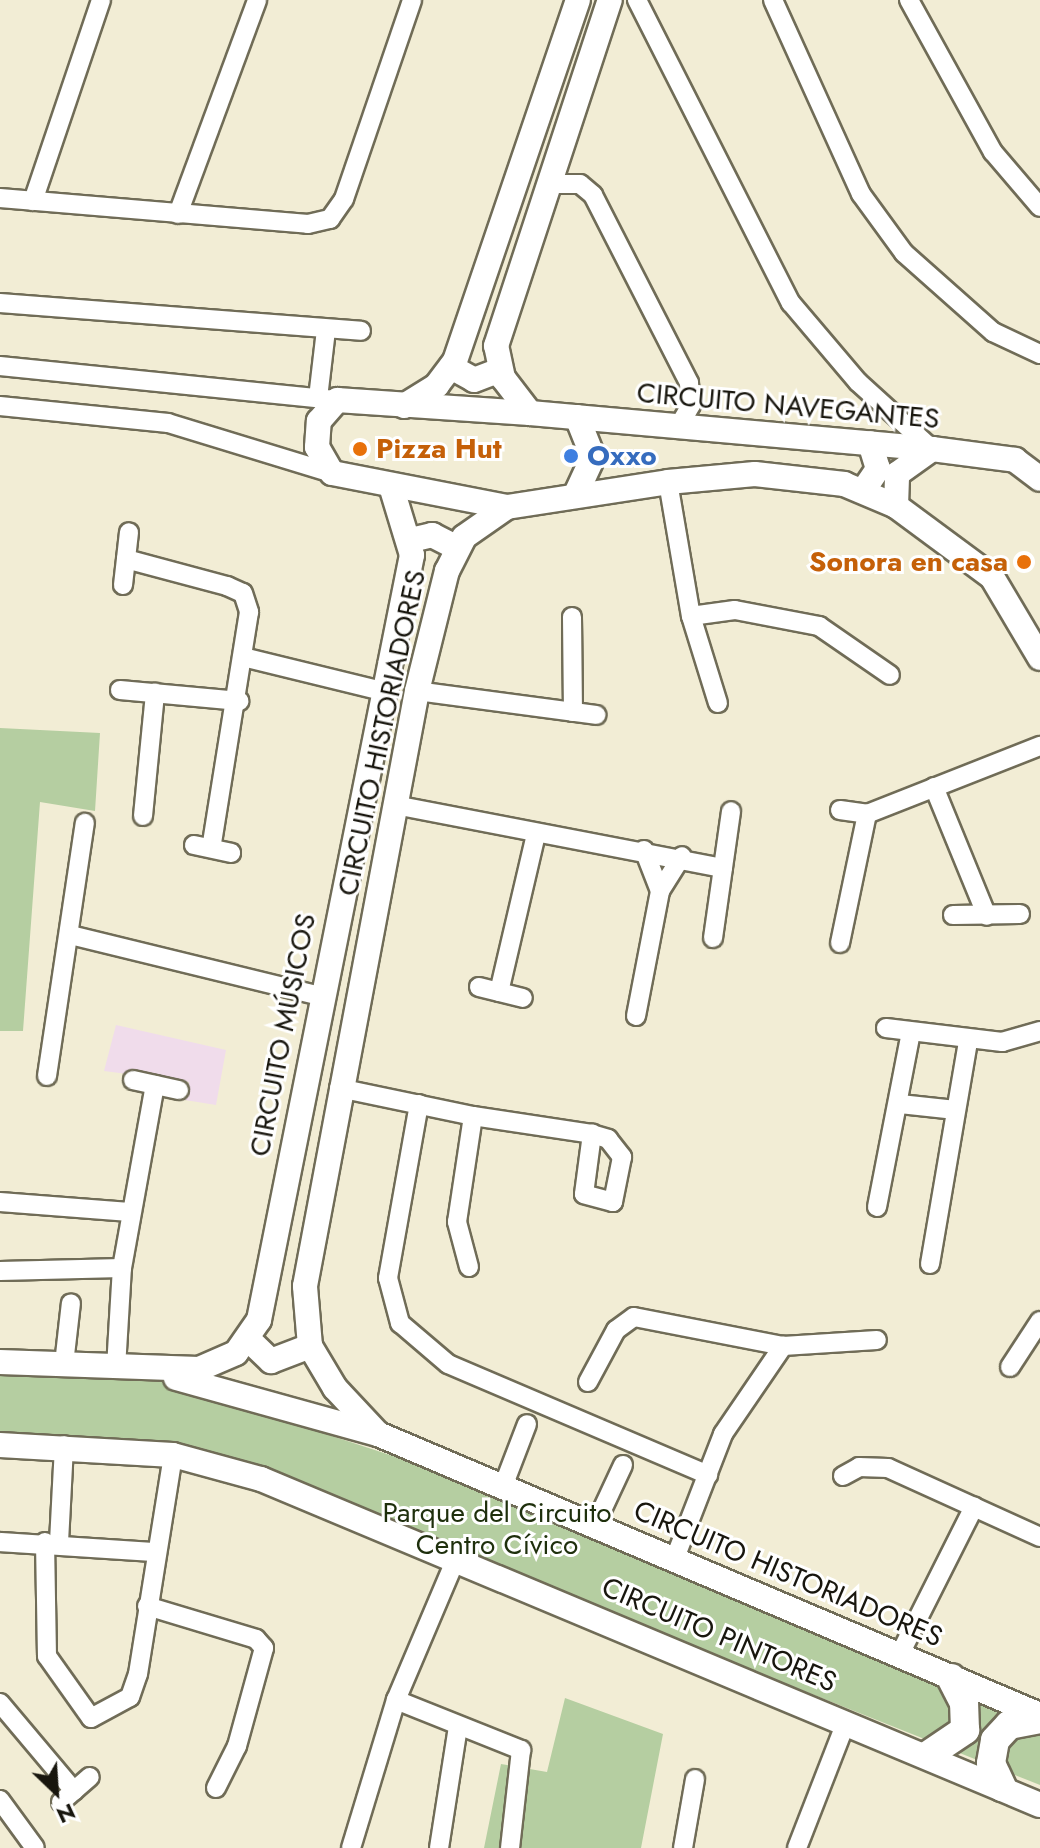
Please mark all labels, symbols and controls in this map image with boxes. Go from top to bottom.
street label: CIRCUITO NAVEGANTES [635,376,941,436]
place label: Pizza Hut [376,432,502,466]
place label: Oxxo [587,439,657,473]
marker: Pizza Hut [351,440,369,458]
marker: Oxxo [562,447,580,465]
place label: Sonora en casa [809,545,1008,579]
marker: Sonora en casa [1015,553,1033,571]
street label: CIRCUITO HISTORIADORES [331,567,433,899]
street label: CIRCUITO MÚSICOS [243,911,323,1159]
street label: CIRCUITO HISTORIADORES [629,1494,947,1654]
park label: Parque del Circuito Centro Cívico [383,1496,611,1562]
street label: CIRCUITO PINTORES [597,1570,841,1700]
north arrow [16,1752,96,1832]
text: N [51,1796,81,1832]

